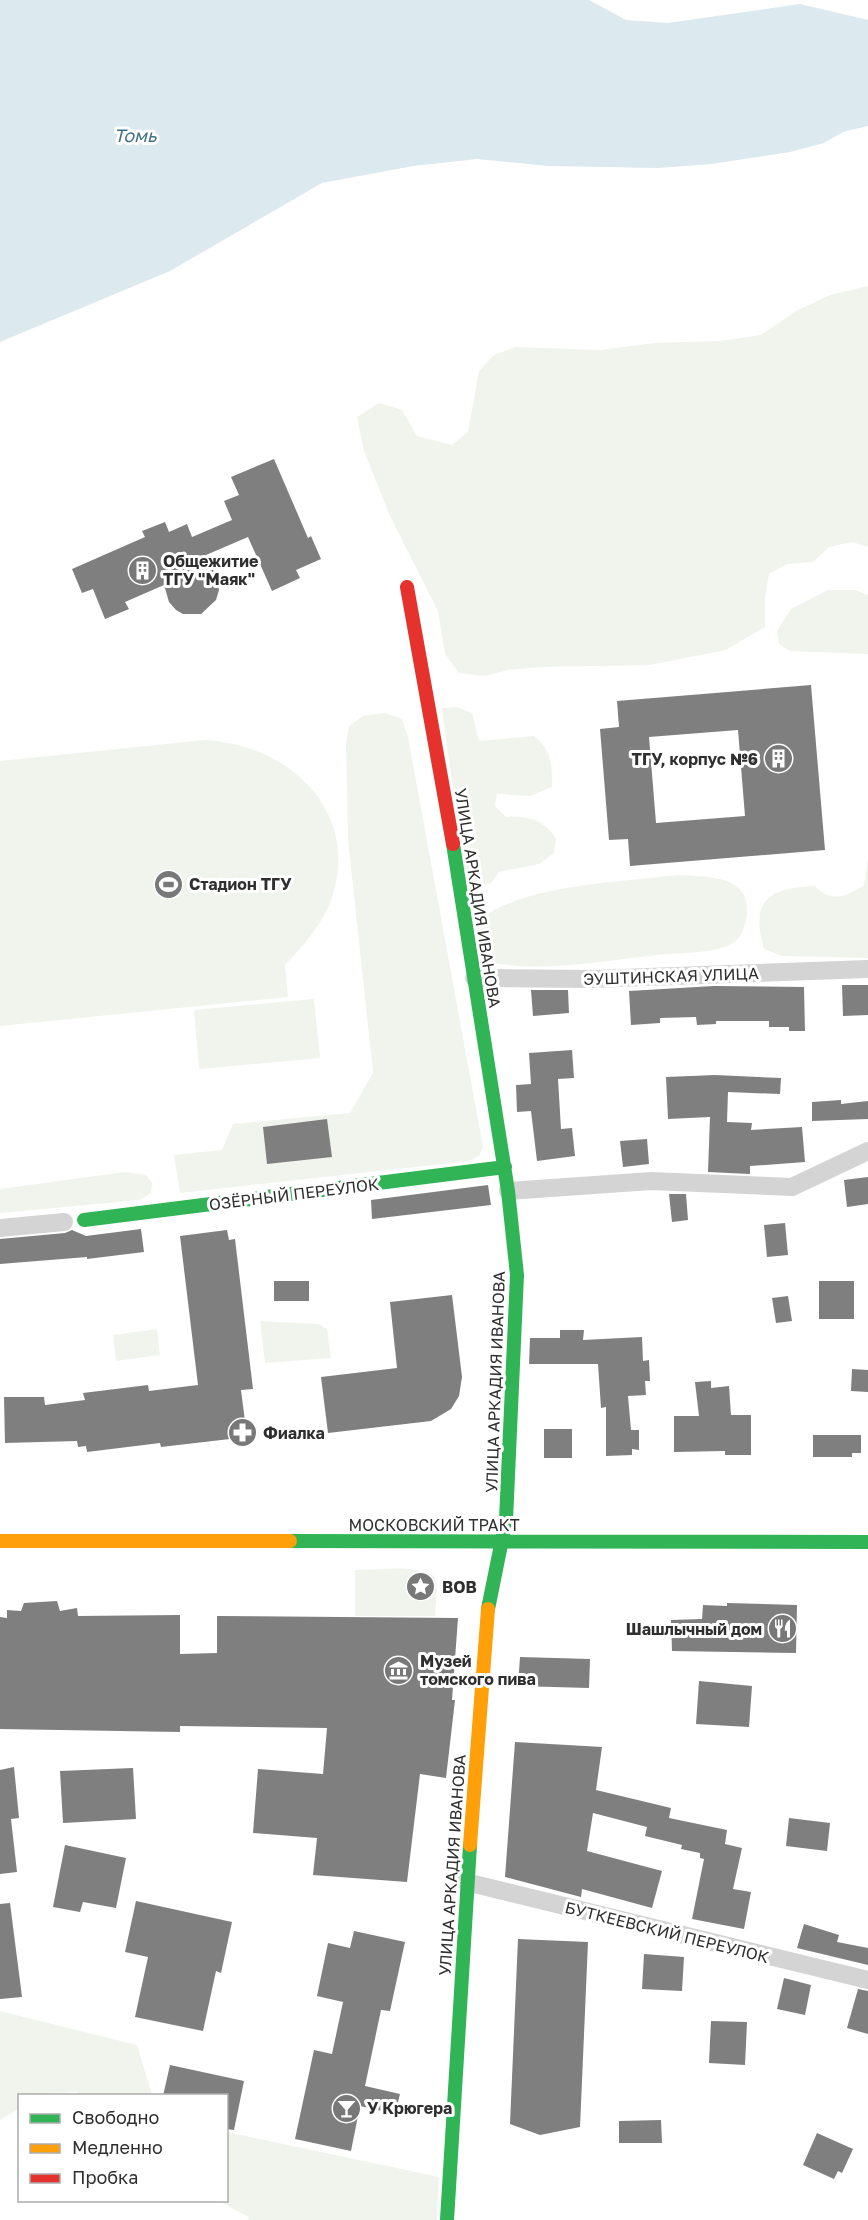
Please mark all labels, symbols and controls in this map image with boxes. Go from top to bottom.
water label: Томь [114,124,157,146]
place label: Общежитие ТГУ "Маяк" [163,551,259,589]
building icon: Общежитие ТГУ "Маяк" [126,554,158,586]
building icon: ТГУ, корпус №6 [763,743,795,775]
place label: ТГУ, корпус №6 [632,749,758,769]
street label: УЛИЦА АРКАДИЯ ИВАНОВА [451,787,505,1009]
sports icon: Стадион ТГУ [152,868,184,900]
place label: Стадион ТГУ [189,874,292,894]
street label: ЭУШТИНСКАЯ УЛИЦА [583,963,759,989]
street label: ОЗЁРНЫЙ ПЕРЕУЛОК [208,1174,380,1214]
street label: УЛИЦА АРКАДИЯ ИВАНОВА [481,1270,509,1493]
pharmacy icon: Фиалка [226,1417,258,1449]
place label: Фиалка [263,1423,325,1443]
street label: МОСКОВСКИЙ ТРАКТ [348,1515,520,1535]
place icon: ВОВ [405,1571,437,1603]
place label: ВОВ [442,1577,477,1597]
restaurant icon: Шашлычный дом [767,1613,799,1645]
place label: Шашлычный дом [626,1619,762,1639]
place label: Музей томского пива [420,1651,536,1689]
museum icon: Музей томского пива [383,1654,415,1686]
street label: УЛИЦА АРКАДИЯ ИВАНОВА [434,1753,470,1976]
street label: БУТКЕЕВСКИЙ ПЕРЕУЛОК [563,1897,771,1967]
bar icon: У Крюгера [330,2092,362,2124]
legend [18,2094,228,2202]
place label: У Крюгера [367,2098,452,2118]
text: Свободно [72,2106,159,2128]
text: Медленно [72,2136,163,2158]
text: Пробка [72,2166,138,2188]

